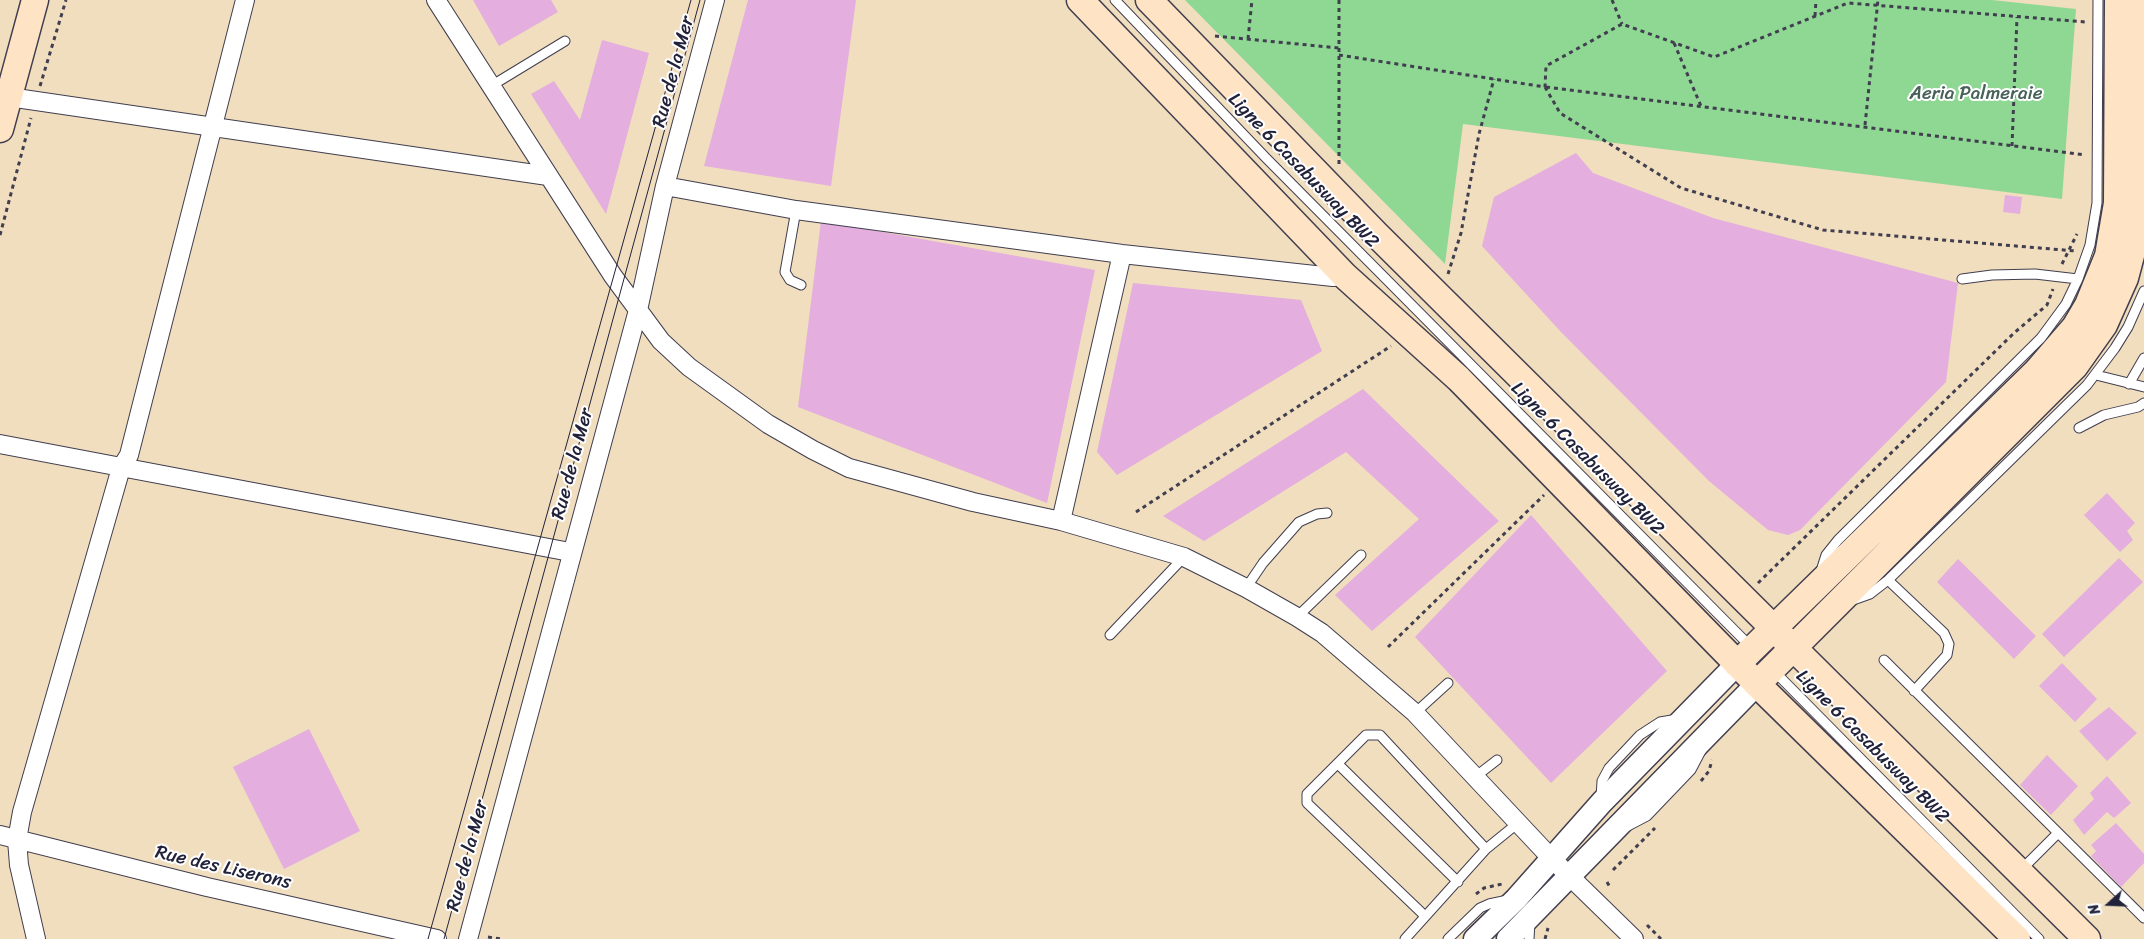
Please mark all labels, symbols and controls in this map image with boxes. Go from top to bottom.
street label: Rue de la Mer [648,14,700,130]
park label: Aeria Palmeraie [1910,83,2042,105]
street label: Ligne 6 Casabusway BW2 [1223,88,1383,254]
street label: Ligne 6 Casabusway BW2 [1506,378,1668,540]
street label: Rue de la Mer [547,406,599,522]
street label: Ligne 6 Casabusway BW2 [1791,666,1953,828]
street label: Rue de la Mer [442,798,494,914]
street label: Rue des Liserons [153,841,293,895]
north arrow [2084,879,2134,929]
text: N [2081,900,2108,918]

